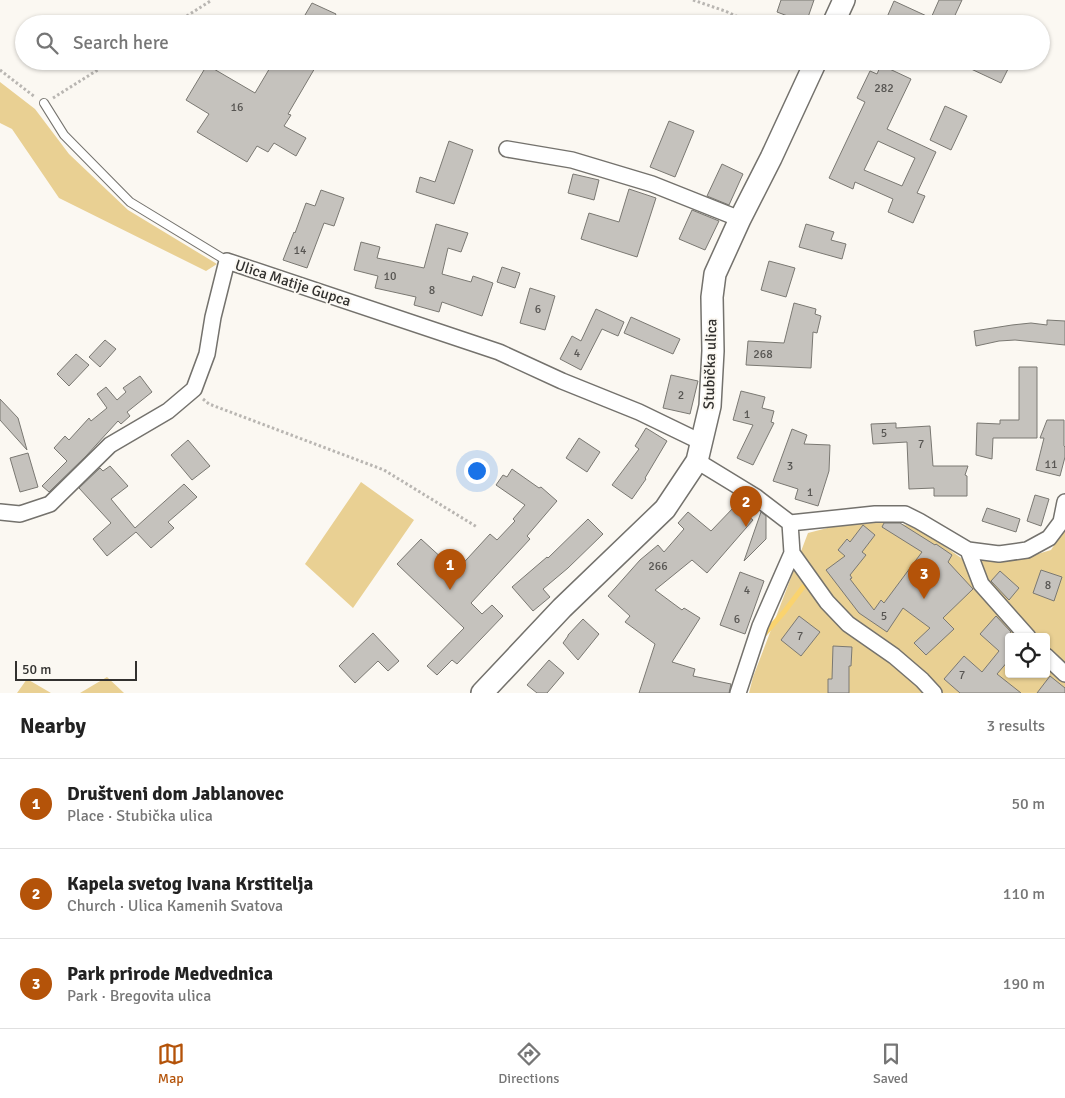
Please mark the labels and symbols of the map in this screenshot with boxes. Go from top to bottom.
house number: 282 [874,81,894,96]
house number: 16 [231,100,243,115]
house number: 14 [294,243,307,258]
street label: Ulica Matije Gupca [233,256,353,310]
house number: 10 [384,269,396,284]
house number: 8 [429,283,435,298]
house number: 6 [535,302,541,317]
street label: Stubička ulica [699,318,721,410]
house number: 4 [574,346,581,361]
house number: 268 [753,347,773,362]
house number: 2 [678,388,684,403]
house number: 1 [744,407,750,422]
house number: 5 [881,426,887,441]
house number: 7 [918,437,924,452]
house number: 11 [1045,457,1057,472]
your location [464,458,490,484]
house number: 3 [787,459,793,474]
house number: 1 [807,485,813,500]
pin: 2 [730,486,762,527]
pin: 1 [434,549,466,590]
pin: 3 [908,558,940,599]
house number: 266 [648,559,668,574]
house number: 8 [1045,578,1051,593]
house number: 4 [744,583,751,598]
house number: 5 [881,609,887,624]
house number: 6 [734,612,740,627]
house number: 7 [797,629,803,644]
scale bar [15,658,138,681]
house number: 7 [959,668,965,683]

